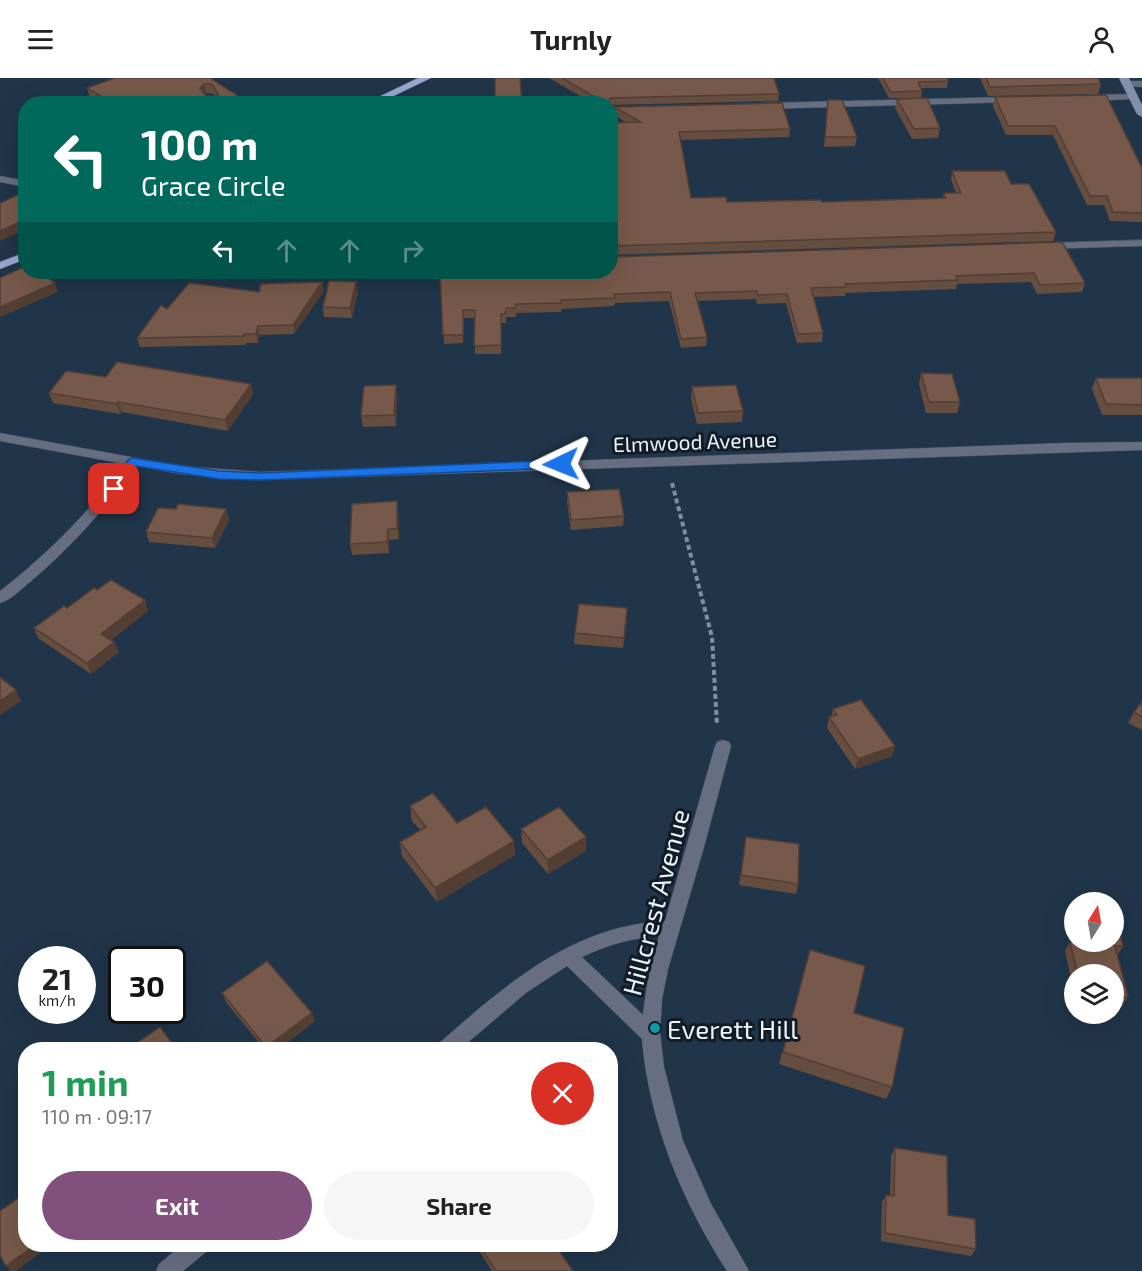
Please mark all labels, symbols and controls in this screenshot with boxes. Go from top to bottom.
icon: menu [24,23,57,56]
text: Turnly [530,23,612,55]
icon: person [1085,23,1118,56]
text: 100 m [141,118,258,168]
icon: left [42,120,120,198]
text: Grace Circle [141,169,285,201]
icon: left [207,234,240,267]
icon: ahead [270,234,303,267]
icon: ahead [333,234,366,267]
icon: right [396,234,429,267]
street label: Elmwood Avenue [613,426,777,456]
position arrow [529,432,593,496]
pin [88,463,139,514]
icon: arrive [97,472,130,505]
street label: Hillcrest Avenue [615,806,695,998]
north arrow [1064,892,1124,952]
map controls [1064,892,1124,1024]
speed limit sign: 30 [108,946,186,1024]
text: 21 [42,960,72,996]
button: layers [1064,964,1124,1024]
text: km/h [38,991,76,1009]
place label: Everett Hill [667,1013,798,1044]
marker: Everett Hill [648,1021,662,1035]
text: 1 min [42,1060,129,1103]
button: close [531,1062,594,1125]
text: 110 m · 09:17 [42,1104,152,1128]
button: Exit [42,1171,312,1240]
button: Share [324,1171,594,1240]

